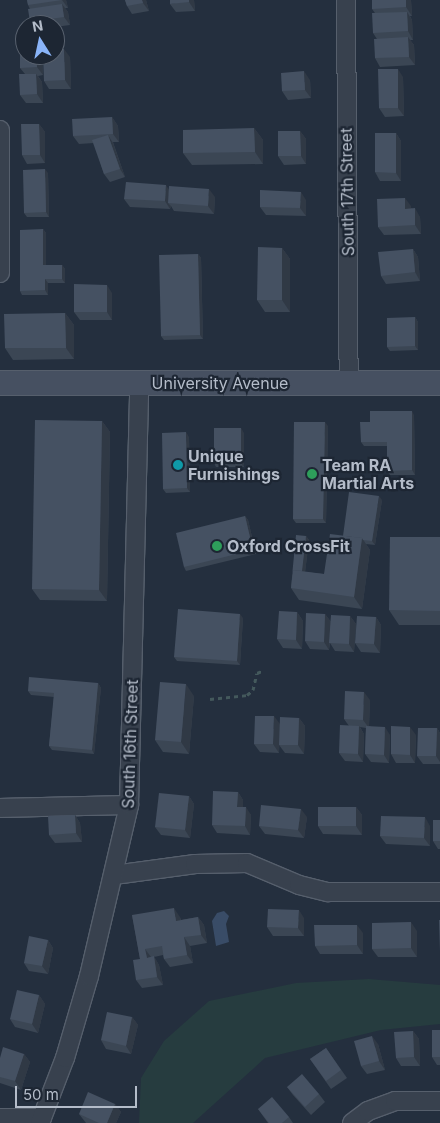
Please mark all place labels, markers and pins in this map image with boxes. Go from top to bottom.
place label: Unique Furnishings [188,446,280,484]
place label: Team RA Martial Arts [322,455,414,493]
marker: Unique Furnishings [172,459,184,471]
marker: Team RA Martial Arts [306,468,318,480]
place label: Oxford CrossFit [227,536,350,556]
marker: Oxford CrossFit [211,540,223,552]

